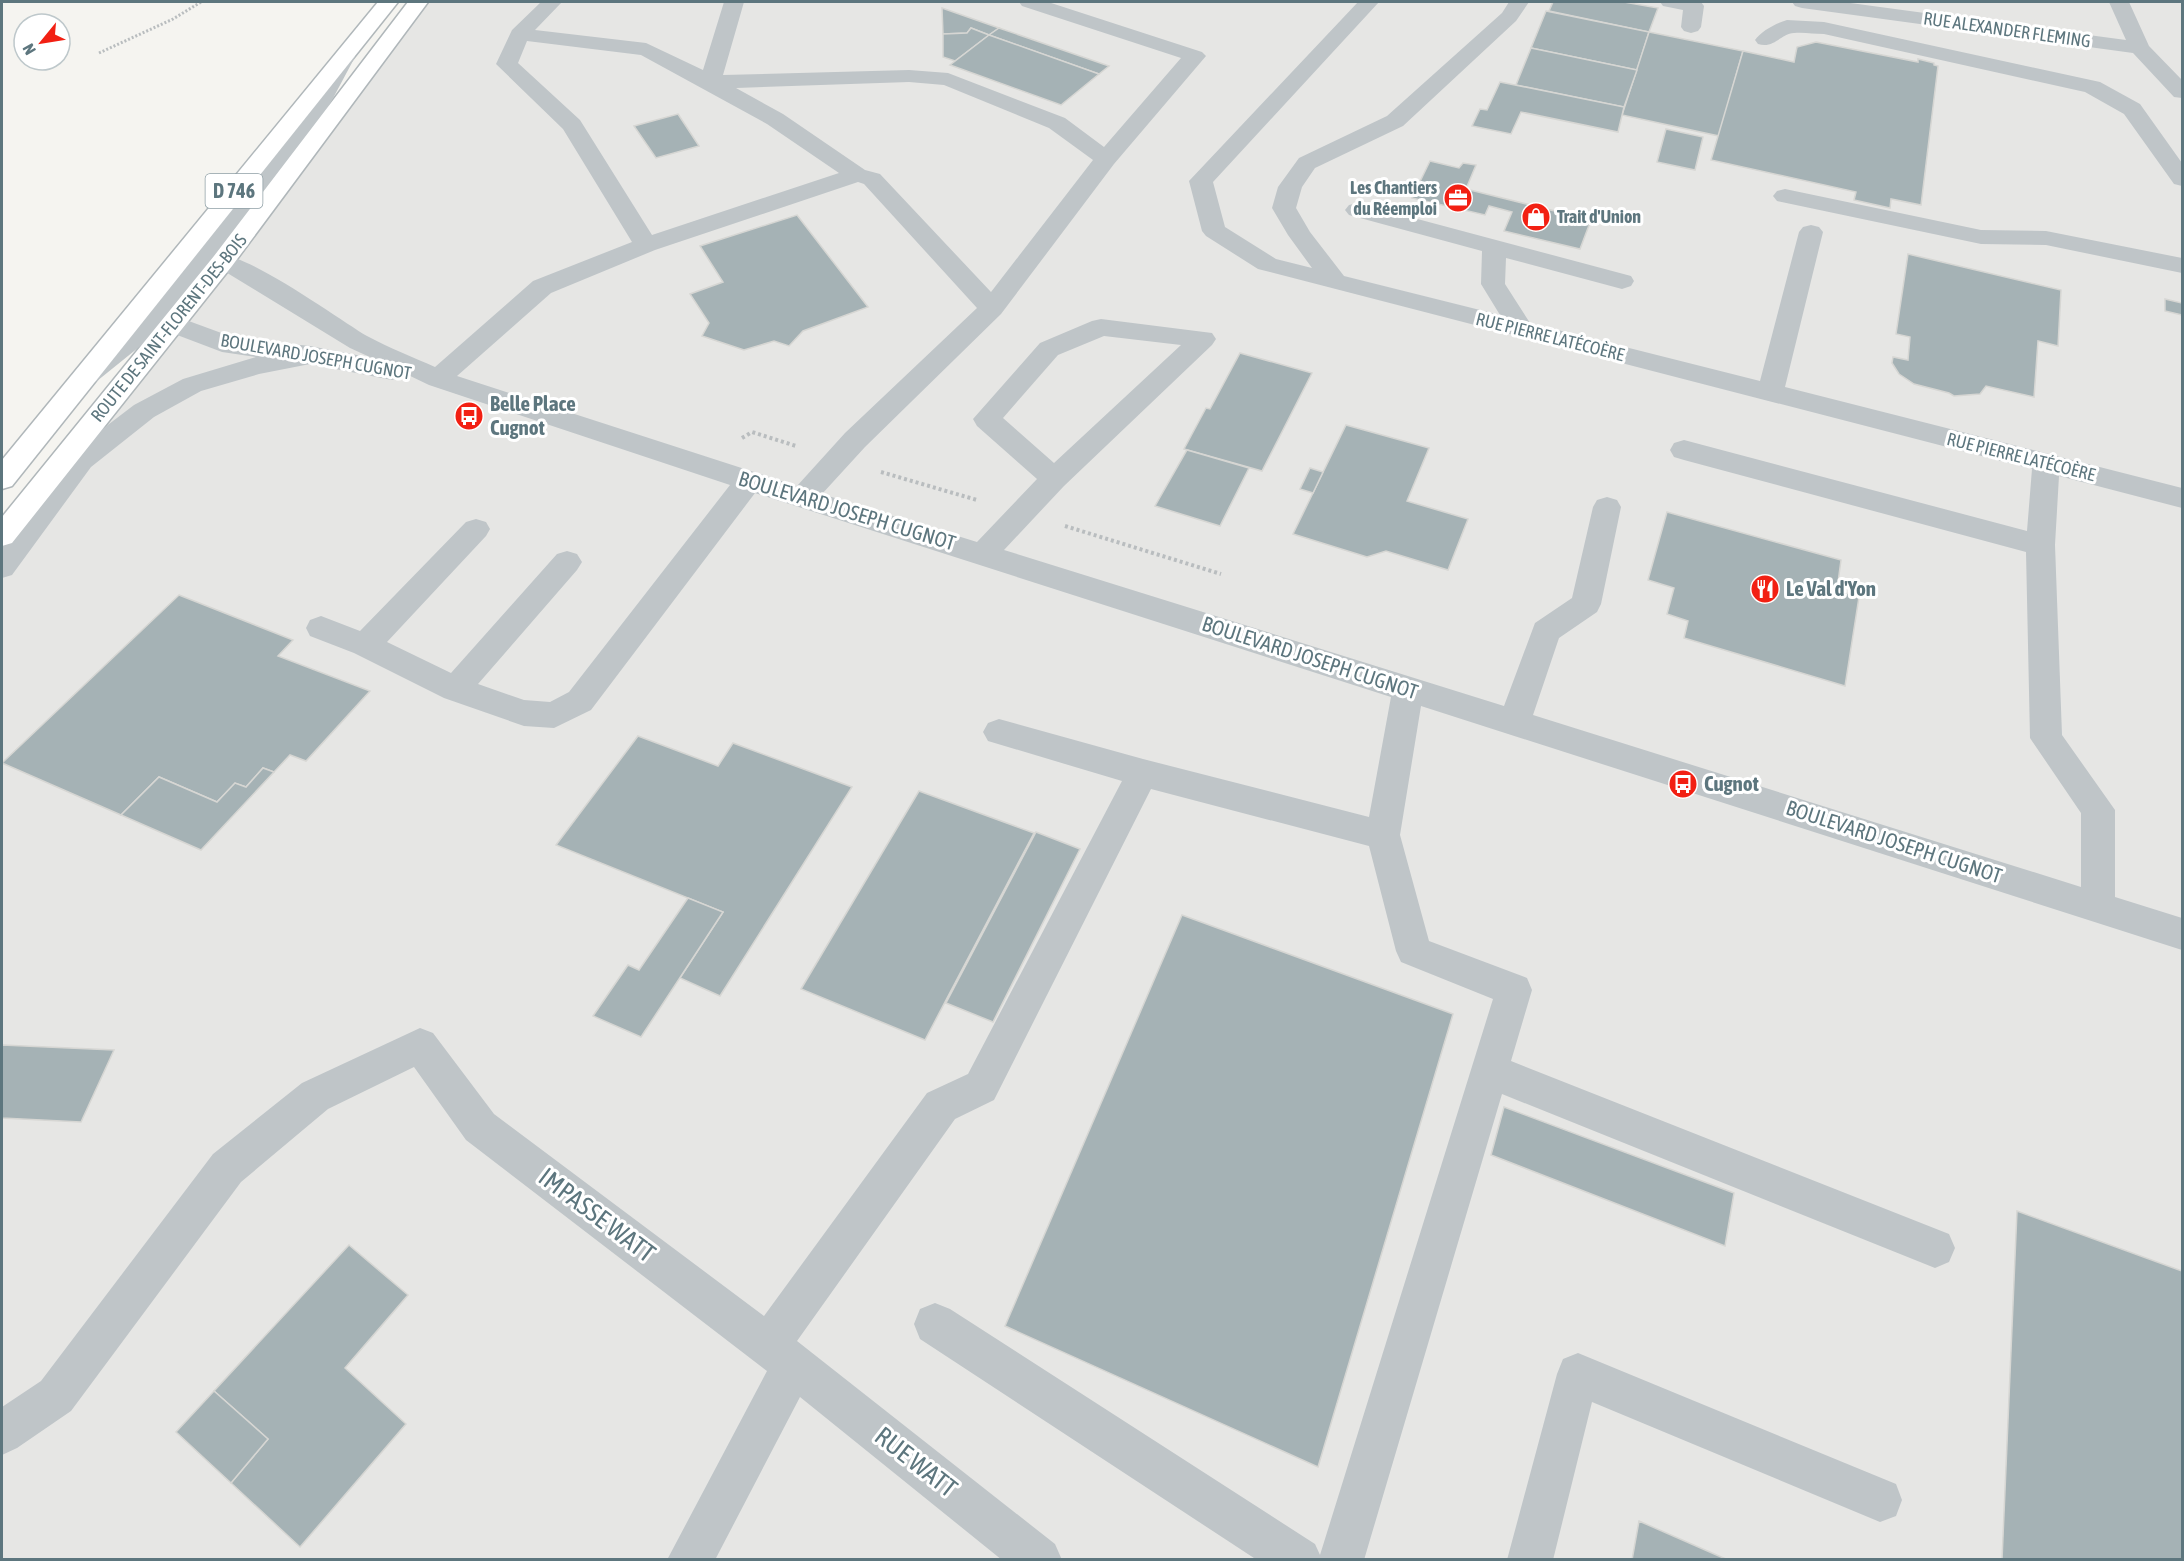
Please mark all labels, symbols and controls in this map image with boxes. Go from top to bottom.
street label: RUE ALEXANDER FLEMING [1922,7,2092,52]
north arrow [12,12,72,72]
text: N [19,41,39,58]
road number: D 746 [206,174,262,208]
place label: Les Chantiers du Réemploi [1350,177,1438,219]
office icon: Les Chantiers du Réemploi [1442,182,1474,214]
shop icon: Trait d'Union [1520,201,1552,233]
place label: Trait d'Union [1557,206,1641,227]
street label: ROUTE DE SAINT-FLORENT-DES-BOIS [86,229,251,426]
street label: RUE PIERRE LATÉCOÈRE [1474,308,1627,365]
street label: BOULEVARD JOSEPH CUGNOT [219,329,413,384]
place label: Belle Place Cugnot [490,391,576,439]
bus stop icon: Belle Place Cugnot [453,400,485,432]
street label: RUE PIERRE LATÉCOÈRE [1945,428,2098,485]
street label: BOULEVARD JOSEPH CUGNOT [736,466,959,554]
restaurant icon: Le Val d'Yon [1749,573,1781,605]
place label: Le Val d'Yon [1786,576,1876,600]
street label: BOULEVARD JOSEPH CUGNOT [1199,611,1421,703]
bus stop icon: Cugnot [1667,768,1699,800]
place label: Cugnot [1704,771,1759,795]
street label: BOULEVARD JOSEPH CUGNOT [1783,795,2005,887]
street label: IMPASSE WATT [533,1162,662,1269]
street label: RUE WATT [869,1421,963,1504]

